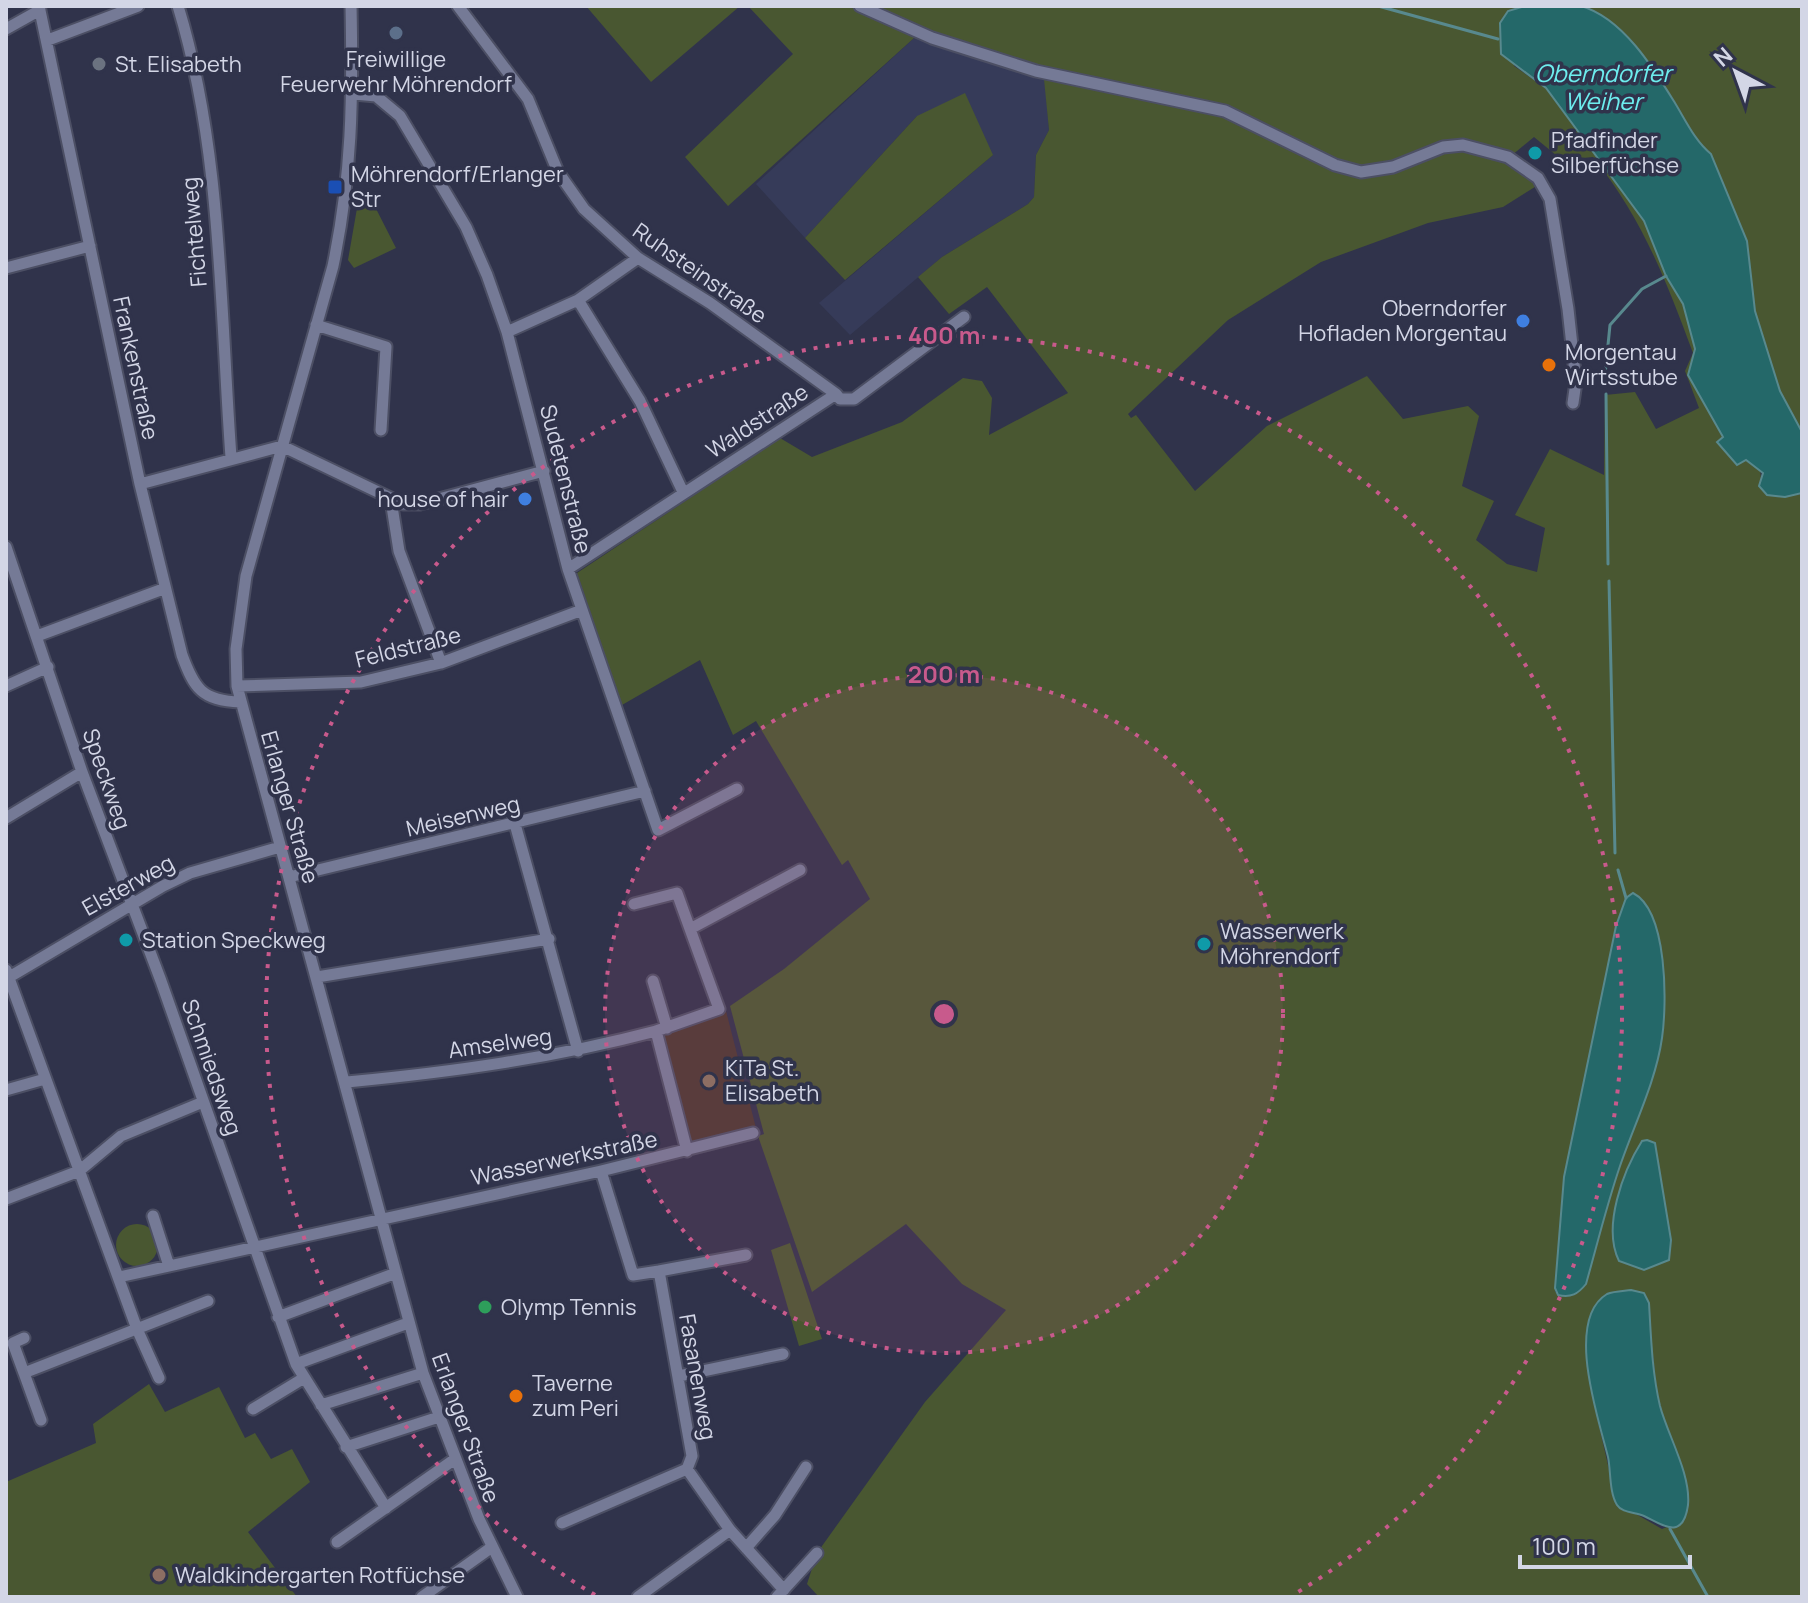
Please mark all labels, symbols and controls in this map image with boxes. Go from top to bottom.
marker: Freiwillige Feuerwehr Möhrendorf [387,24,405,42]
north arrow [1696,32,1776,112]
text: N [1707,40,1739,73]
place label: Freiwillige Feuerwehr Möhrendorf [280,44,512,99]
place label: St. Elisabeth [115,49,242,79]
marker: St. Elisabeth [90,55,108,73]
water label: Oberndorfer Weiher [1535,56,1674,117]
place label: Pfadfinder Silberfüchse [1551,125,1679,180]
marker: Pfadfinder Silberfüchse [1526,144,1544,162]
place label: Möhrendorf/Erlanger Str [351,159,564,214]
street label: Fichtelweg [174,176,214,288]
marker: Möhrendorf/Erlanger Str [326,178,344,196]
street label: Ruhsteinstraße [627,216,773,330]
street label: Frankenstraße [106,293,166,443]
place label: Oberndorfer Hofladen Morgentau [1298,293,1507,348]
marker: Oberndorfer Hofladen Morgentau [1514,312,1532,330]
text: 400 m [908,318,980,351]
place label: Morgentau Wirtsstube [1565,337,1678,392]
marker: Morgentau Wirtsstube [1540,356,1558,374]
street label: Waldstraße [700,377,814,465]
street label: Sudetenstraße [533,401,599,557]
place label: house of hair [377,484,509,514]
marker: house of hair [516,490,534,508]
street label: Feldstraße [352,619,464,675]
text: 200 m [908,657,980,690]
street label: Speckweg [76,725,138,833]
street label: Erlanger Straße [254,727,326,887]
street label: Meisenweg [403,788,523,844]
street label: Elsterweg [77,847,179,923]
place label: Wasserwerk Möhrendorf [1220,916,1345,971]
place label: Station Speckweg [142,925,326,955]
marker: Station Speckweg [117,931,135,949]
marker: Wasserwerk Möhrendorf [1195,935,1213,953]
street label: Schmiedsweg [175,995,249,1139]
centre of rings [930,1000,958,1028]
street label: Amselweg [446,1021,554,1065]
place label: KiTa St. Elisabeth [725,1053,819,1108]
marker: KiTa St. Elisabeth [700,1072,718,1090]
street label: Wasserwerkstraße [468,1124,660,1192]
place label: Olymp Tennis [501,1292,636,1322]
marker: Olymp Tennis [476,1298,494,1316]
street label: Fasanenweg [672,1312,724,1442]
street label: Erlanger Straße [425,1349,507,1507]
place label: Taverne zum Peri [532,1368,619,1423]
marker: Taverne zum Peri [507,1387,525,1405]
scale bar [1520,1519,1690,1569]
text: 100 m [1532,1529,1596,1562]
place label: Waldkindergarten Rotfüchse [175,1560,465,1590]
marker: Waldkindergarten Rotfüchse [150,1566,168,1584]

